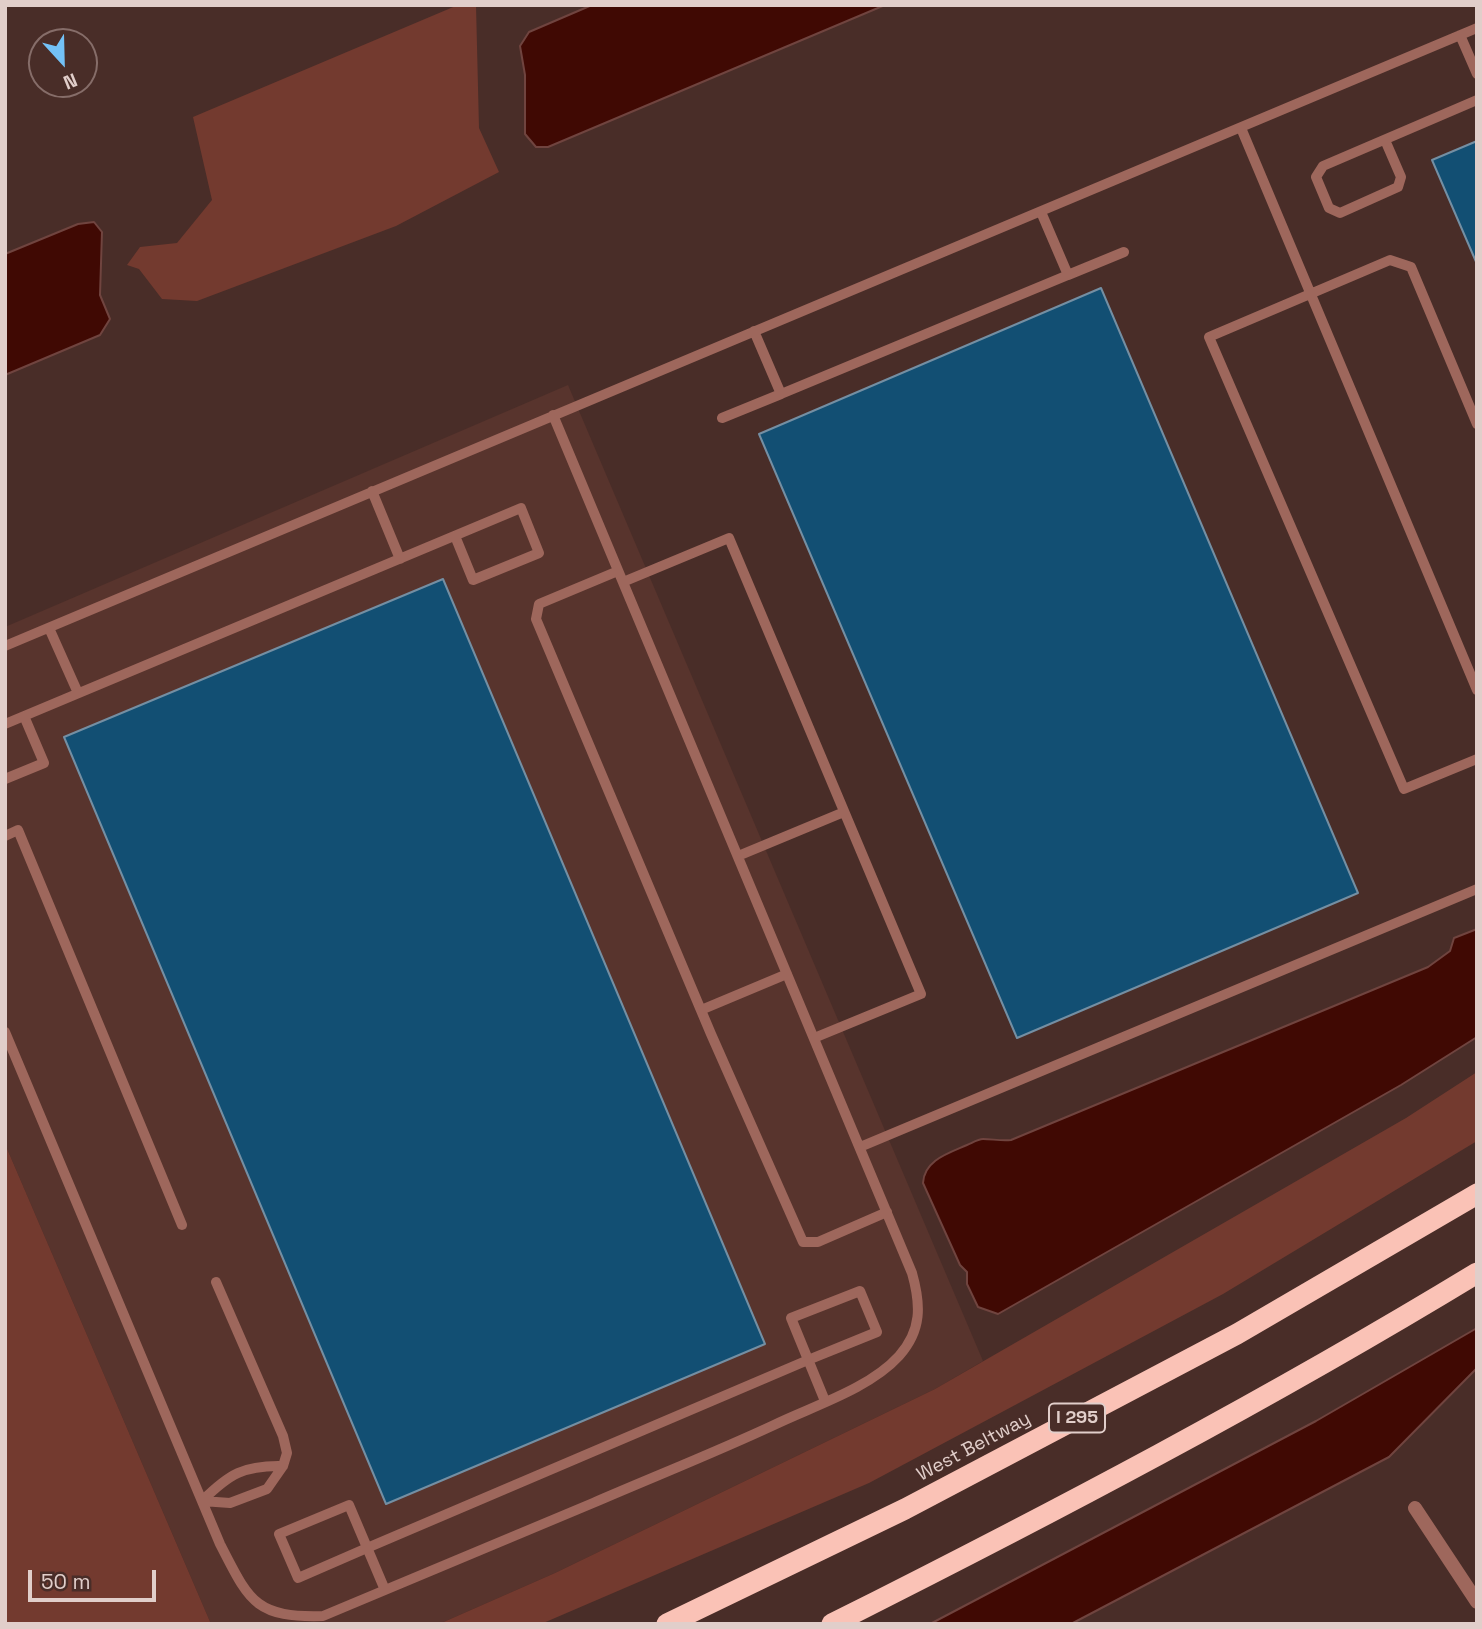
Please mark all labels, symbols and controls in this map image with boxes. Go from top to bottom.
north arrow [28,28,98,98]
text: N [60,67,81,95]
road number: I 295 [1049,1404,1105,1433]
street label: West Beltway [913,1407,1035,1487]
scale bar [32,1556,159,1600]
text: 50 m [41,1568,91,1595]

